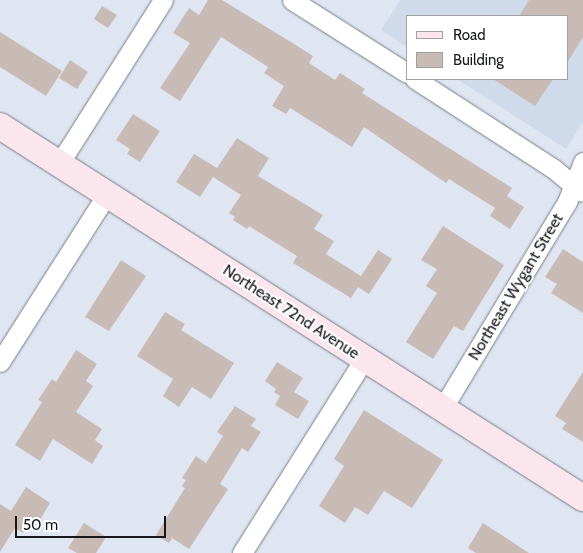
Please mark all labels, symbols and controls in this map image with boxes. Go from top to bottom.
legend [406,15,568,80]
text: Road [453,26,486,44]
text: Building [453,51,504,69]
street label: Northeast Wygant Street [465,210,567,364]
street label: Northeast 72nd Avenue [219,261,363,363]
scale bar [18,506,169,538]
text: 50 m [23,516,58,534]

